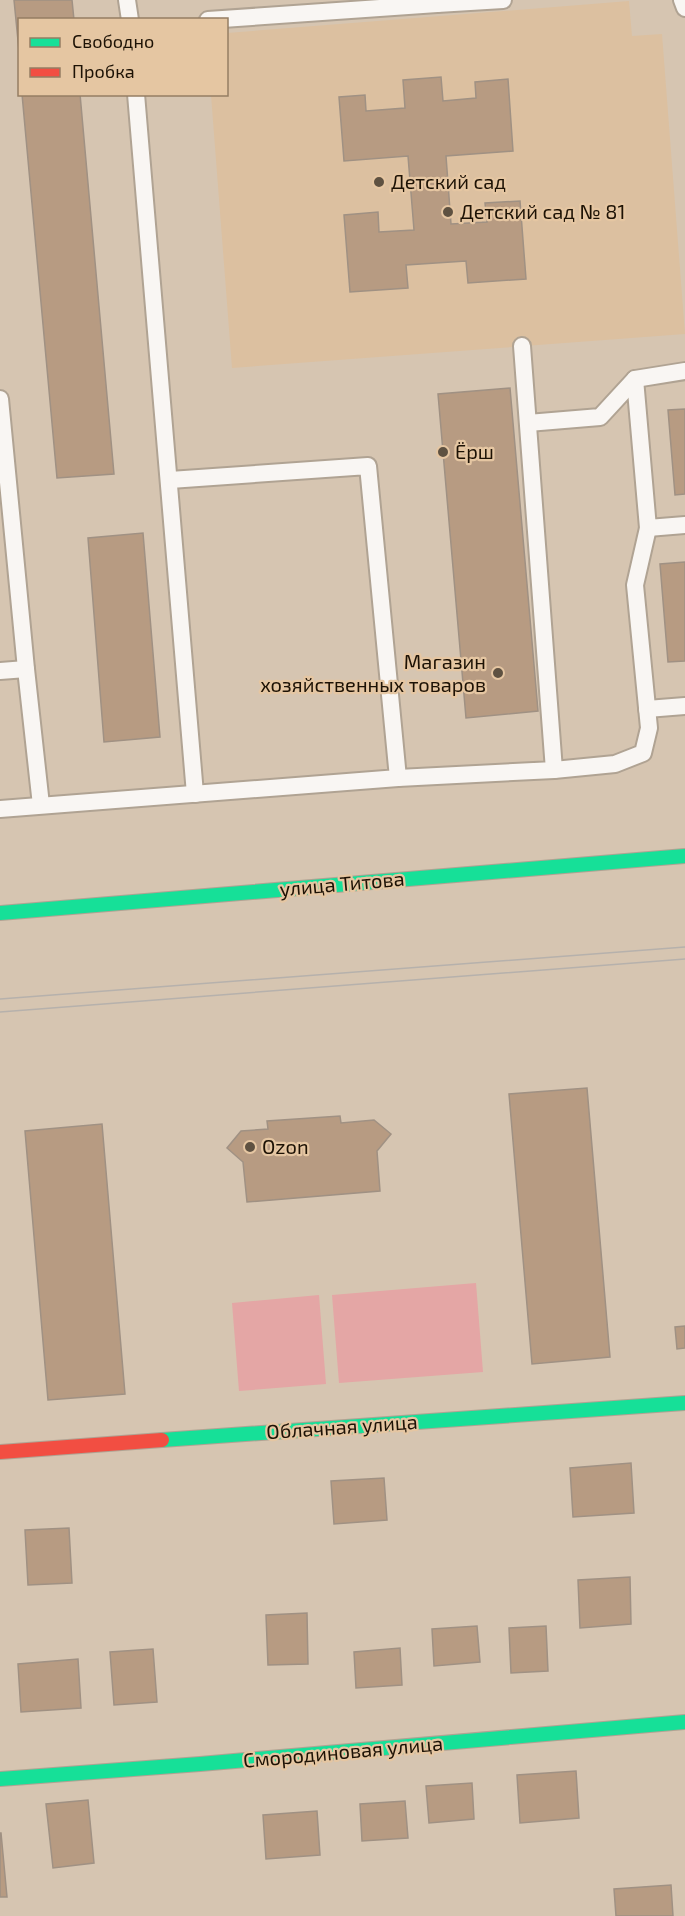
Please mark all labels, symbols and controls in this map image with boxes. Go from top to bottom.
legend [18,18,228,96]
text: Свободно [72,30,154,52]
text: Пробка [72,60,135,82]
place label: Детский сад [391,169,506,193]
marker: Детский сад [372,175,386,189]
place label: Детский сад № 81 [460,199,625,223]
marker: Детский сад № 81 [441,205,455,219]
place label: Ёрш [455,439,494,463]
marker: Ёрш [436,445,450,459]
place label: Магазин хозяйственных товаров [260,649,486,696]
marker: Магазин хозяйственных товаров [491,666,505,680]
street label: улица Титова [279,866,405,901]
place label: Ozon [262,1134,309,1158]
marker: Ozon [243,1140,257,1154]
street label: Облачная улица [265,1409,418,1444]
street label: Смородиновая улица [242,1730,444,1773]

